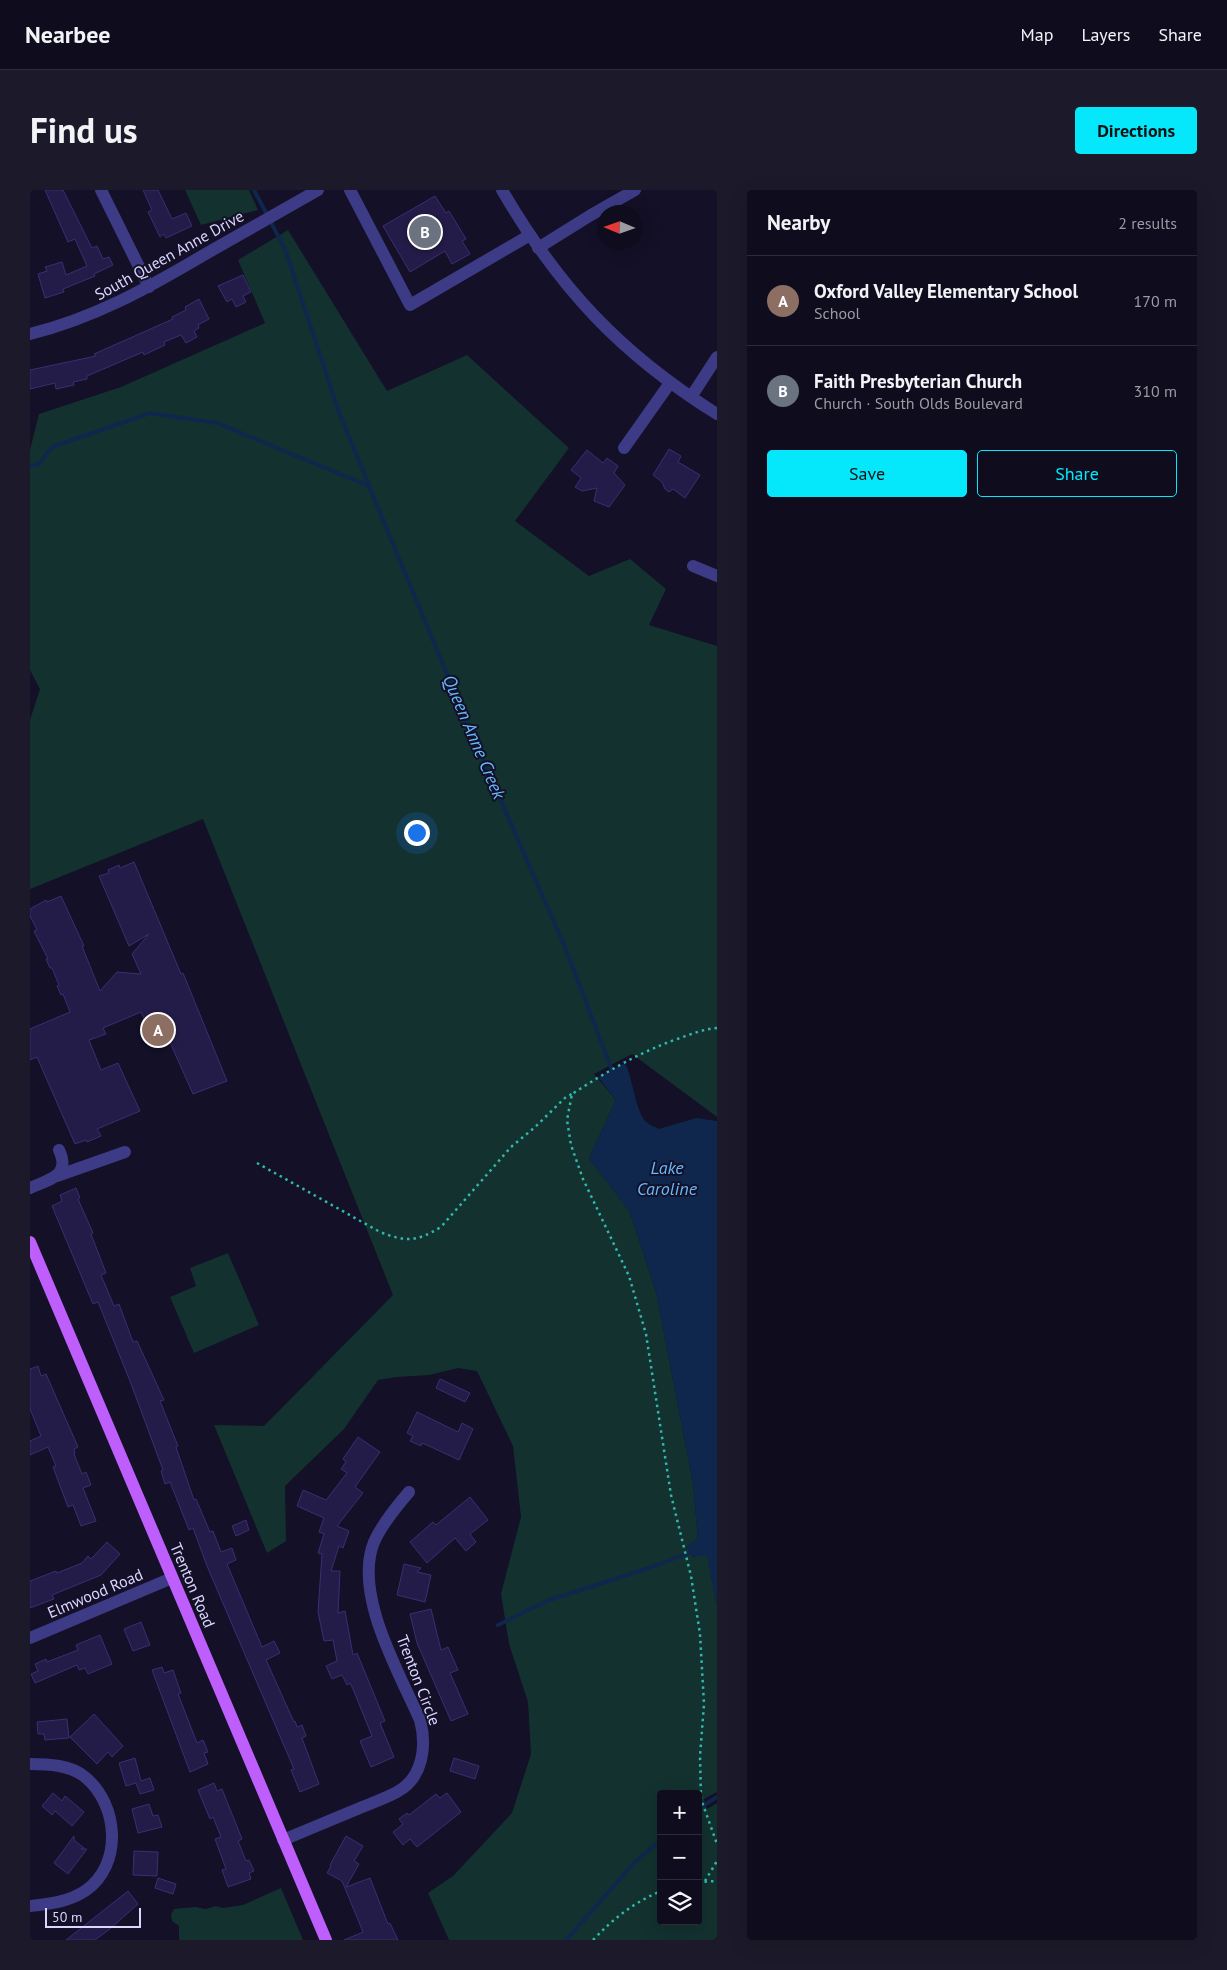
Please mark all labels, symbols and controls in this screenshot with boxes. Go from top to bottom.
text: Nearbee [25,19,110,50]
text: Map [1021,23,1053,46]
text: Layers [1081,23,1130,46]
text: Share [1158,23,1202,46]
text: Find us [30,107,138,153]
button: Directions [1075,107,1197,154]
north arrow [597,205,642,250]
street label: South Queen Anne Drive [91,206,247,304]
text: Nearby [767,209,830,236]
pin: B [409,213,441,251]
text: 2 results [1118,213,1177,233]
text: Oxford Valley Elementary School [814,279,1078,303]
text: A [778,291,788,311]
text: 170 m [1134,291,1177,311]
text: School [814,303,860,323]
text: Faith Presbyterian Church [814,369,1022,393]
text: B [778,381,788,401]
text: 310 m [1134,381,1177,401]
text: Church · South Olds Boulevard [814,393,1023,413]
button: Save [767,450,967,497]
button: Share [977,450,1177,497]
water label: Queen Anne Creek [438,671,511,803]
your location [404,820,430,846]
pin: A [142,1011,174,1049]
water label: Lake Caroline [637,1156,698,1200]
street label: Trenton Road [166,1540,220,1630]
street label: Elmwood Road [44,1564,146,1622]
street label: Trenton Circle [393,1632,445,1728]
map controls [657,1790,702,1925]
button: + [657,1790,702,1835]
button: − [657,1835,702,1880]
button: layers [657,1880,702,1925]
scale bar [45,1905,141,1928]
text: 50 m [52,1908,82,1926]

